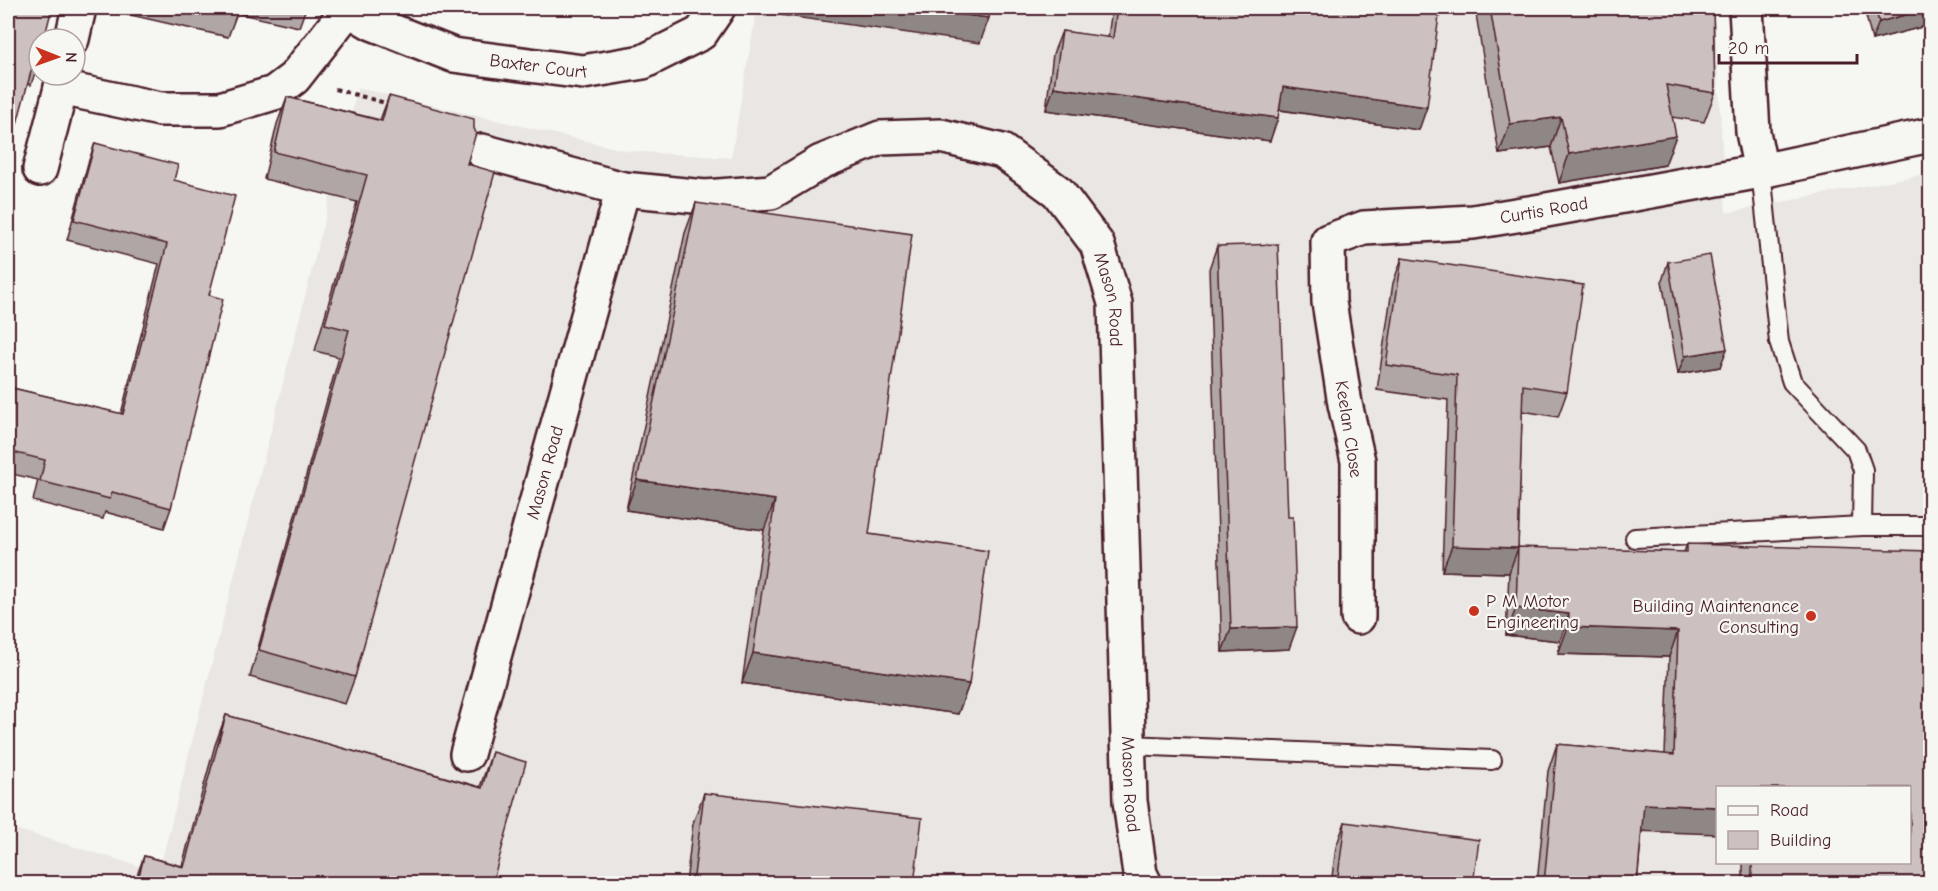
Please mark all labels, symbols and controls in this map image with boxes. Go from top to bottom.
north arrow [27,27,87,87]
scale bar [1719,27,1857,65]
text: 20 m [1728,38,1769,59]
street label: Baxter Court [488,50,590,83]
text: N [62,52,80,63]
street label: Curtis Road [1498,193,1590,228]
street label: Mason Road [1089,250,1126,347]
street label: Keelan Close [1330,379,1367,479]
street label: Mason Road [522,423,568,522]
place label: P M Motor Engineering [1486,591,1579,633]
place label: Building Maintenance Consulting [1633,596,1799,638]
marker: P M Motor Engineering [1467,604,1481,618]
marker: Building Maintenance Consulting [1804,609,1818,623]
street label: Mason Road [1117,736,1144,834]
legend [1716,786,1911,864]
text: Road [1770,800,1809,821]
text: Building [1770,830,1832,851]

